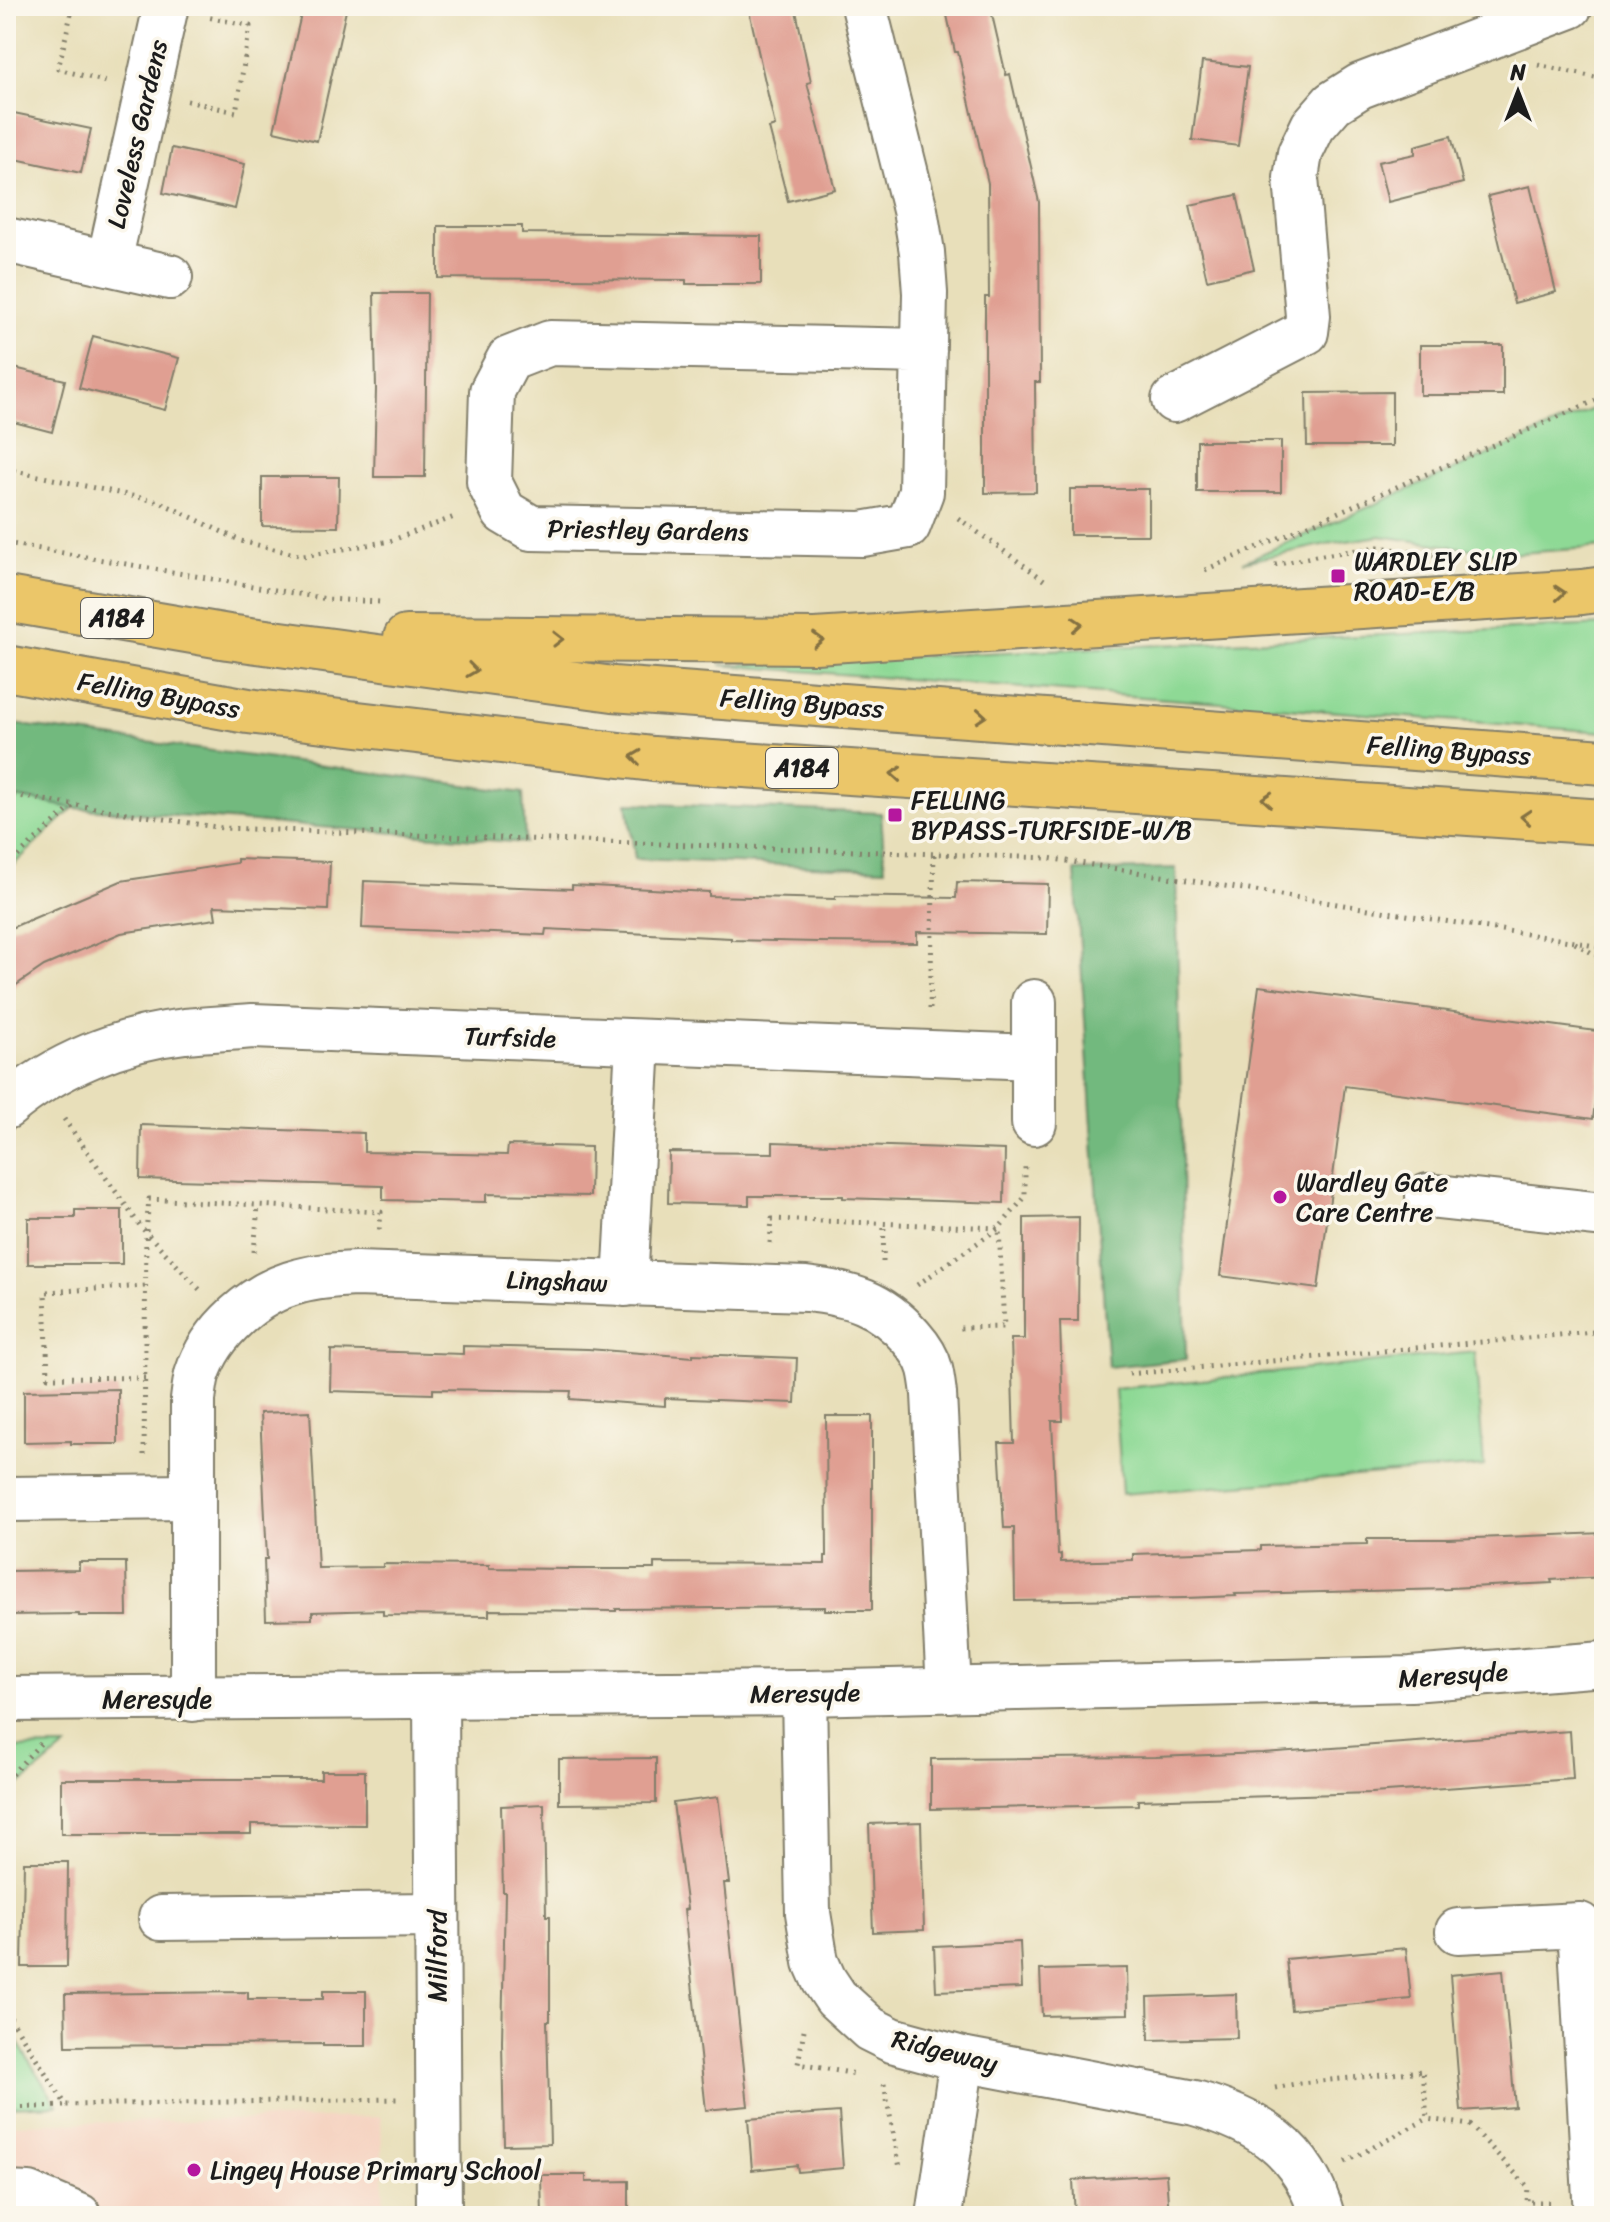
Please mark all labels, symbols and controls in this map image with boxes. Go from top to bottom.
street label: Loveless Gardens [93,35,181,233]
north arrow [1478,52,1558,132]
text: N [1509,53,1526,92]
street label: Priestley Gardens [547,505,749,555]
place label: WARDLEY SLIP ROAD-E/B [1354,538,1517,614]
marker: WARDLEY SLIP ROAD-E/B [1329,567,1347,585]
one-way arrow [1554,585,1567,602]
road number: A184 [81,598,153,638]
one-way arrow [1071,616,1084,633]
one-way arrow [552,630,565,648]
one-way arrow [812,632,825,649]
street label: Felling Bypass [74,658,244,732]
one-way arrow [465,661,478,678]
street label: Felling Bypass [719,674,886,732]
one-way arrow [975,707,988,724]
street label: Felling Bypass [1366,721,1533,779]
one-way arrow [629,748,642,765]
road number: A184 [766,748,838,788]
one-way arrow [889,766,902,783]
place label: FELLING BYPASS-TURFSIDE-W/B [911,777,1192,853]
one-way arrow [1260,791,1273,808]
marker: FELLING BYPASS-TURFSIDE-W/B [886,806,904,824]
one-way arrow [1519,809,1532,826]
street label: Turfside [463,1012,557,1062]
place label: Wardley Gate Care Centre [1296,1159,1448,1235]
marker: Wardley Gate Care Centre [1271,1188,1289,1206]
street label: Lingshaw [505,1256,609,1306]
street label: Meresyde [1396,1648,1510,1702]
street label: Meresyde [750,1669,861,1717]
street label: Meresyde [102,1676,213,1722]
street label: Millford [414,1908,460,2002]
street label: Ridgeway [887,2016,1003,2086]
place label: Lingey House Primary School [210,2147,541,2193]
marker: Lingey House Primary School [185,2161,203,2179]

